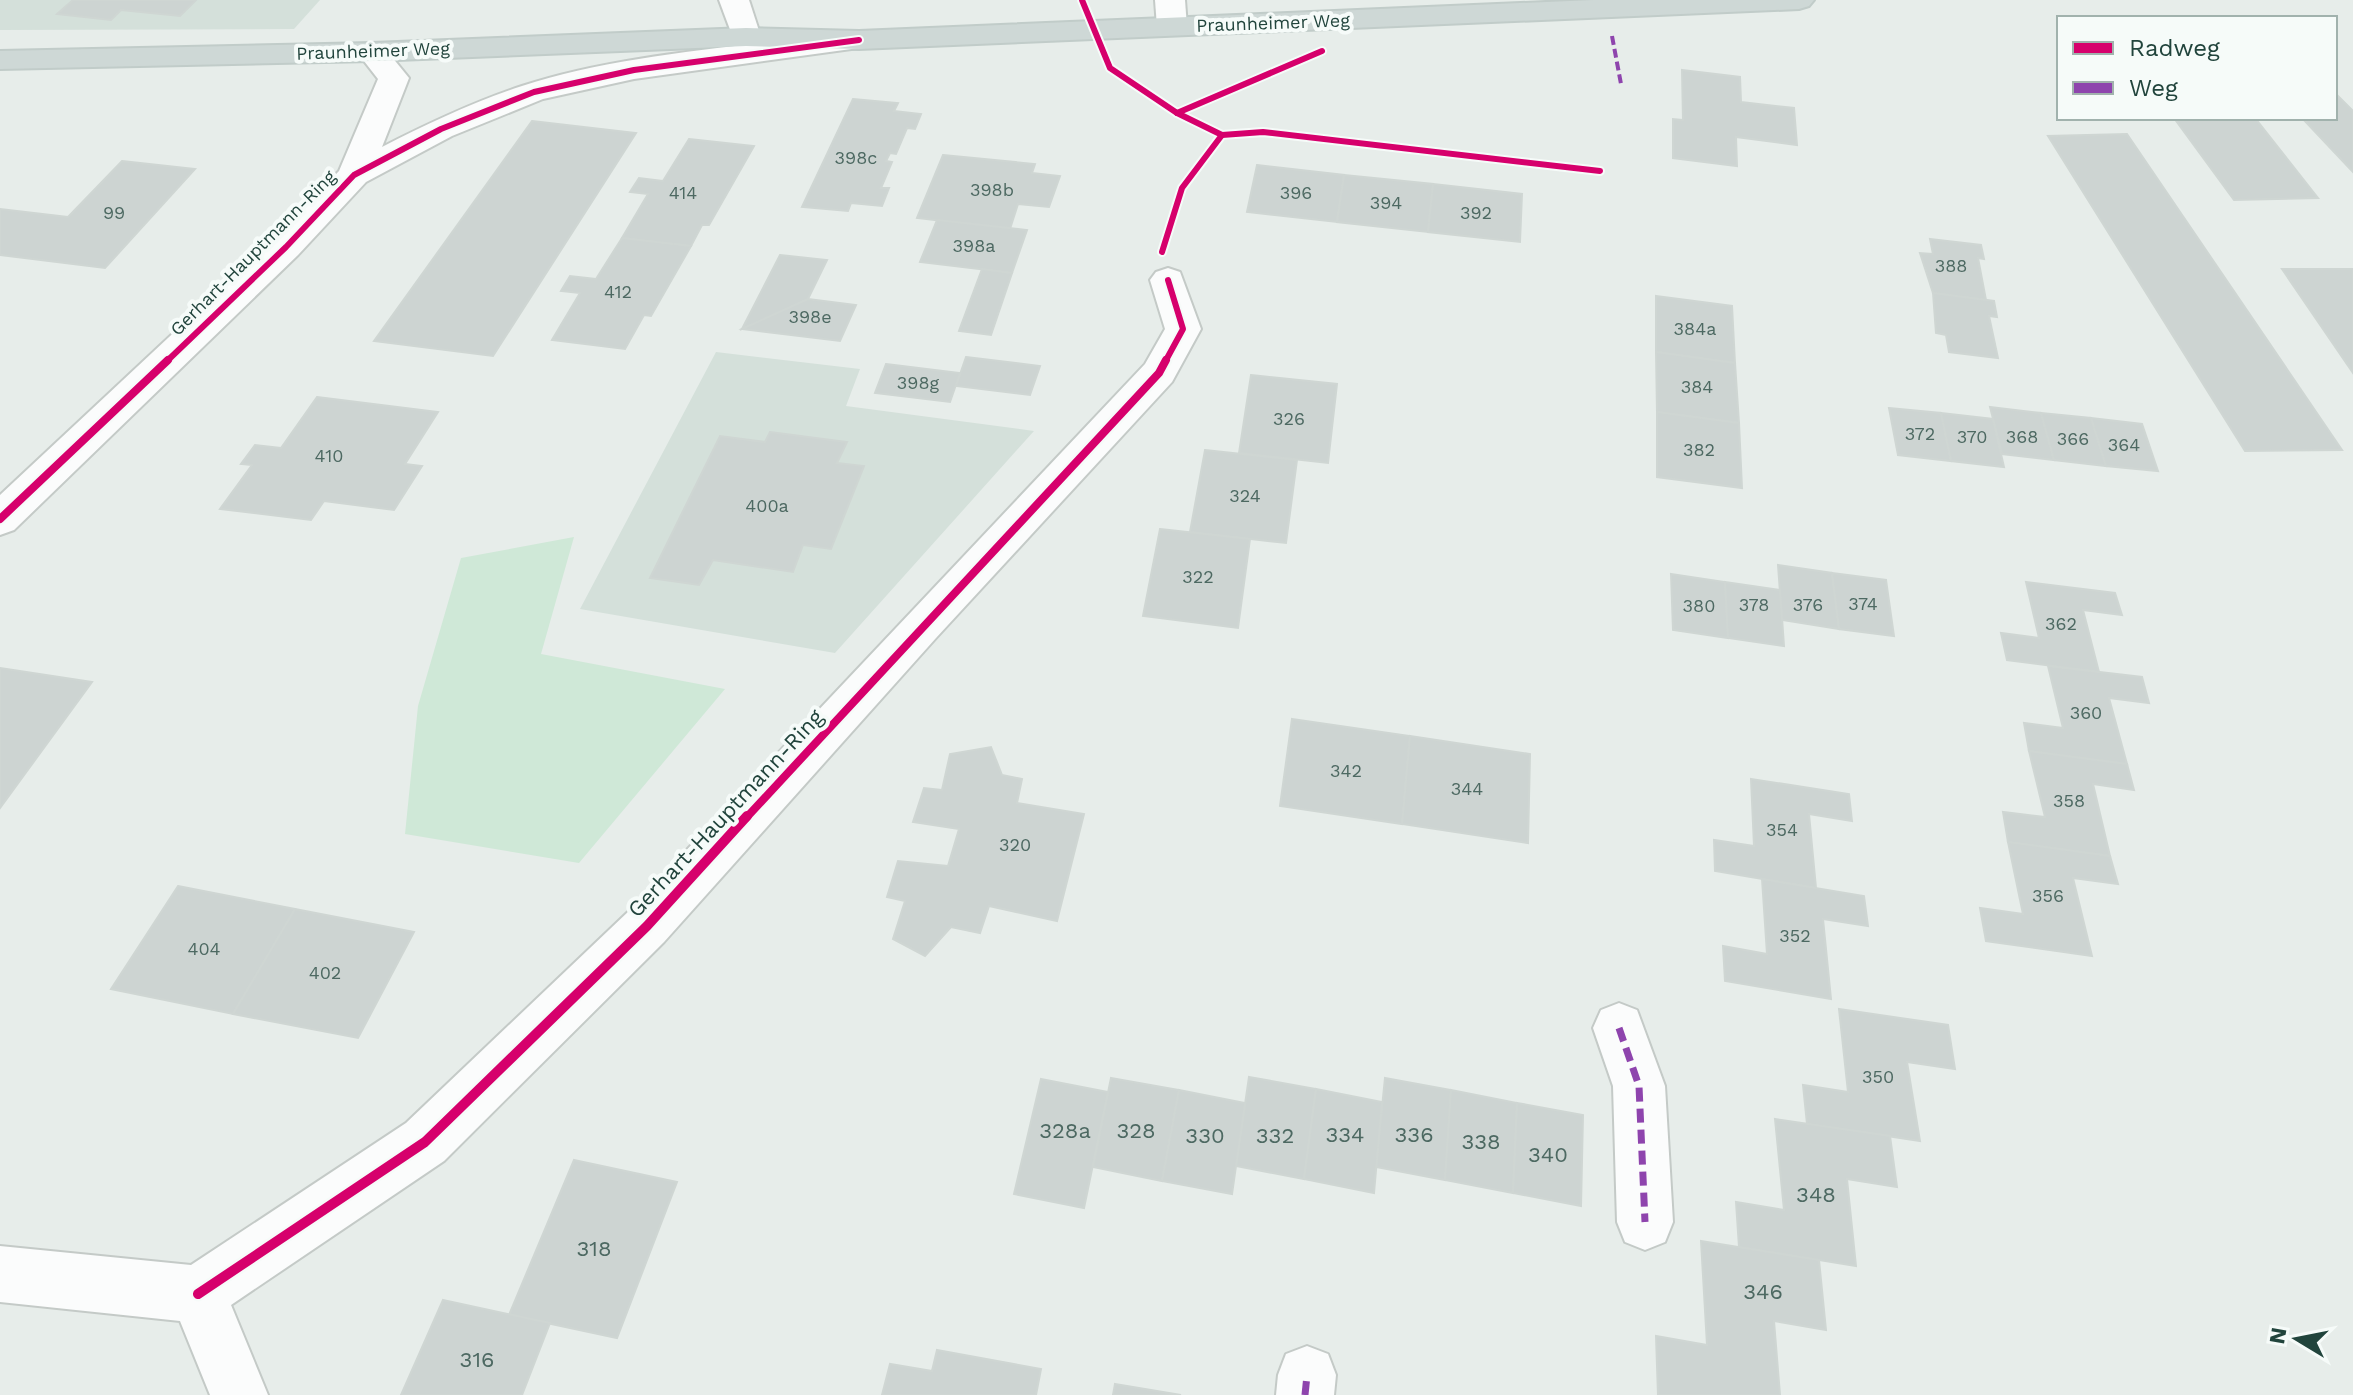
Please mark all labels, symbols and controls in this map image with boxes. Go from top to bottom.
street label: Praunheimer Weg [1196,9,1351,36]
legend [2057,16,2337,120]
text: Radweg [2129,34,2220,62]
street label: Praunheimer Weg [296,37,451,64]
text: Weg [2129,74,2178,102]
house number: 398c [835,147,877,168]
street label: Gerhart-Hauptmann-Ring [166,165,340,340]
house number: 398b [970,179,1014,200]
house number: 414 [669,182,697,203]
house number: 396 [1280,182,1312,203]
house number: 394 [1370,192,1402,213]
house number: 99 [103,202,125,223]
house number: 392 [1460,202,1492,223]
house number: 398a [953,235,995,256]
house number: 388 [1935,255,1967,276]
house number: 412 [604,281,632,302]
house number: 398e [788,306,832,327]
house number: 384a [1674,318,1716,339]
house number: 398g [897,372,940,393]
house number: 384 [1681,376,1713,397]
house number: 326 [1273,408,1305,429]
house number: 372 [1905,423,1935,444]
house number: 370 [1957,426,1987,447]
house number: 368 [2006,426,2038,447]
house number: 366 [2057,428,2089,449]
house number: 364 [2108,434,2140,455]
house number: 382 [1683,439,1715,460]
house number: 410 [315,445,343,466]
house number: 324 [1229,485,1261,506]
house number: 400a [745,495,789,516]
house number: 322 [1182,566,1214,587]
house number: 374 [1848,593,1878,614]
house number: 378 [1739,594,1769,615]
house number: 376 [1793,594,1823,615]
house number: 380 [1683,595,1715,616]
house number: 362 [2045,613,2077,634]
house number: 360 [2070,702,2102,723]
street label: Gerhart-Hauptmann-Ring [623,704,828,922]
house number: 342 [1330,760,1362,781]
house number: 344 [1451,778,1483,799]
house number: 358 [2053,790,2085,811]
house number: 354 [1766,819,1798,840]
house number: 320 [999,834,1031,855]
house number: 356 [2032,885,2064,906]
house number: 352 [1779,925,1811,946]
house number: 404 [187,938,221,959]
house number: 402 [309,962,341,983]
house number: 350 [1862,1066,1894,1087]
house number: 328a [1039,1118,1091,1143]
house number: 328 [1116,1118,1156,1143]
house number: 334 [1325,1122,1365,1147]
house number: 336 [1394,1122,1434,1147]
house number: 330 [1185,1123,1225,1148]
house number: 332 [1256,1123,1294,1148]
house number: 338 [1461,1129,1501,1154]
house number: 340 [1528,1142,1568,1167]
house number: 348 [1796,1182,1836,1207]
house number: 318 [577,1236,611,1261]
house number: 346 [1743,1279,1783,1304]
north arrow [2257,1299,2337,1379]
text: N [2264,1325,2292,1346]
house number: 316 [460,1347,494,1372]

